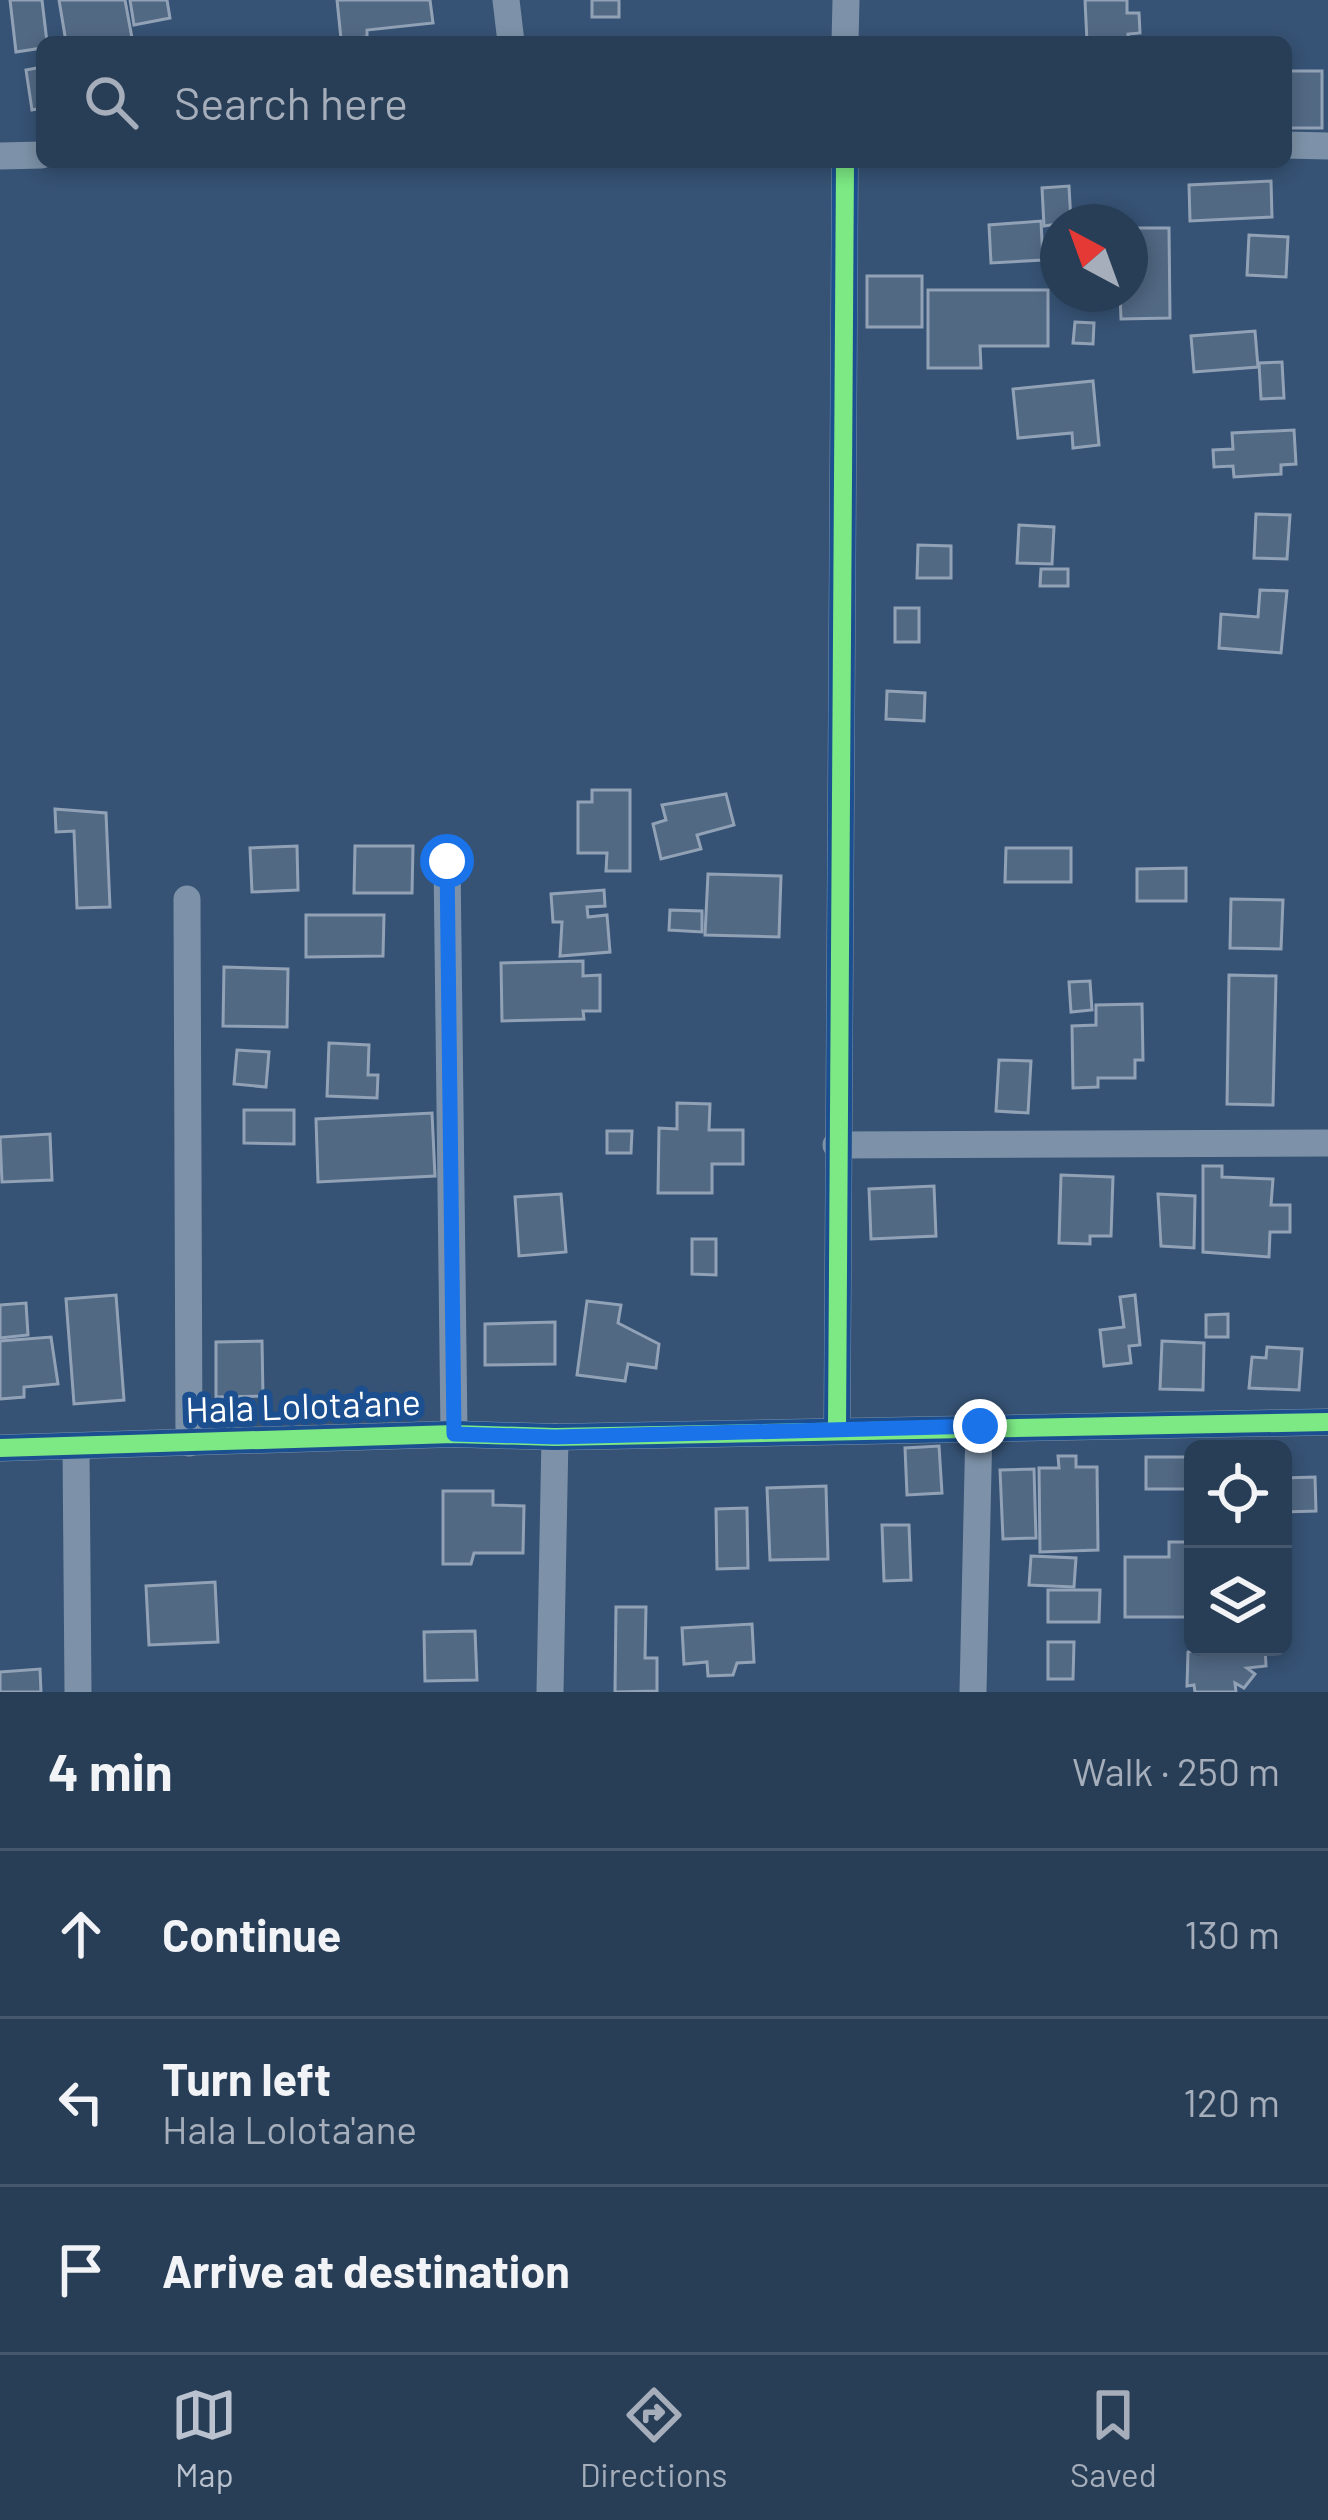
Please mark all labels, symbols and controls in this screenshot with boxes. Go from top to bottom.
search box [36,36,1292,168]
icon: search [78,69,144,135]
text: Search here [174,75,408,129]
north arrow [1040,204,1148,312]
route start [420,834,474,888]
street label: Hala Lolota'ane [185,1379,421,1430]
route end [953,1399,1007,1453]
map controls [1184,1440,1292,1656]
button: locate [1184,1440,1292,1548]
button: layers [1184,1548,1292,1656]
text: 4 min [48,1740,173,1801]
text: Walk · 250 m [1072,1747,1280,1794]
icon: ahead [48,1901,114,1967]
text: Continue [162,1907,341,1961]
text: 130 m [1184,1910,1280,1957]
text: Turn left [162,2051,331,2105]
icon: left [48,2069,114,2135]
text: 120 m [1183,2078,1280,2125]
text: Hala Lolota'ane [162,2105,417,2152]
icon: arrive [48,2237,114,2303]
text: Arrive at destination [162,2243,570,2297]
tab: Map [171,2382,237,2494]
tab: Directions [580,2382,727,2494]
tab: Saved [1070,2382,1157,2494]

